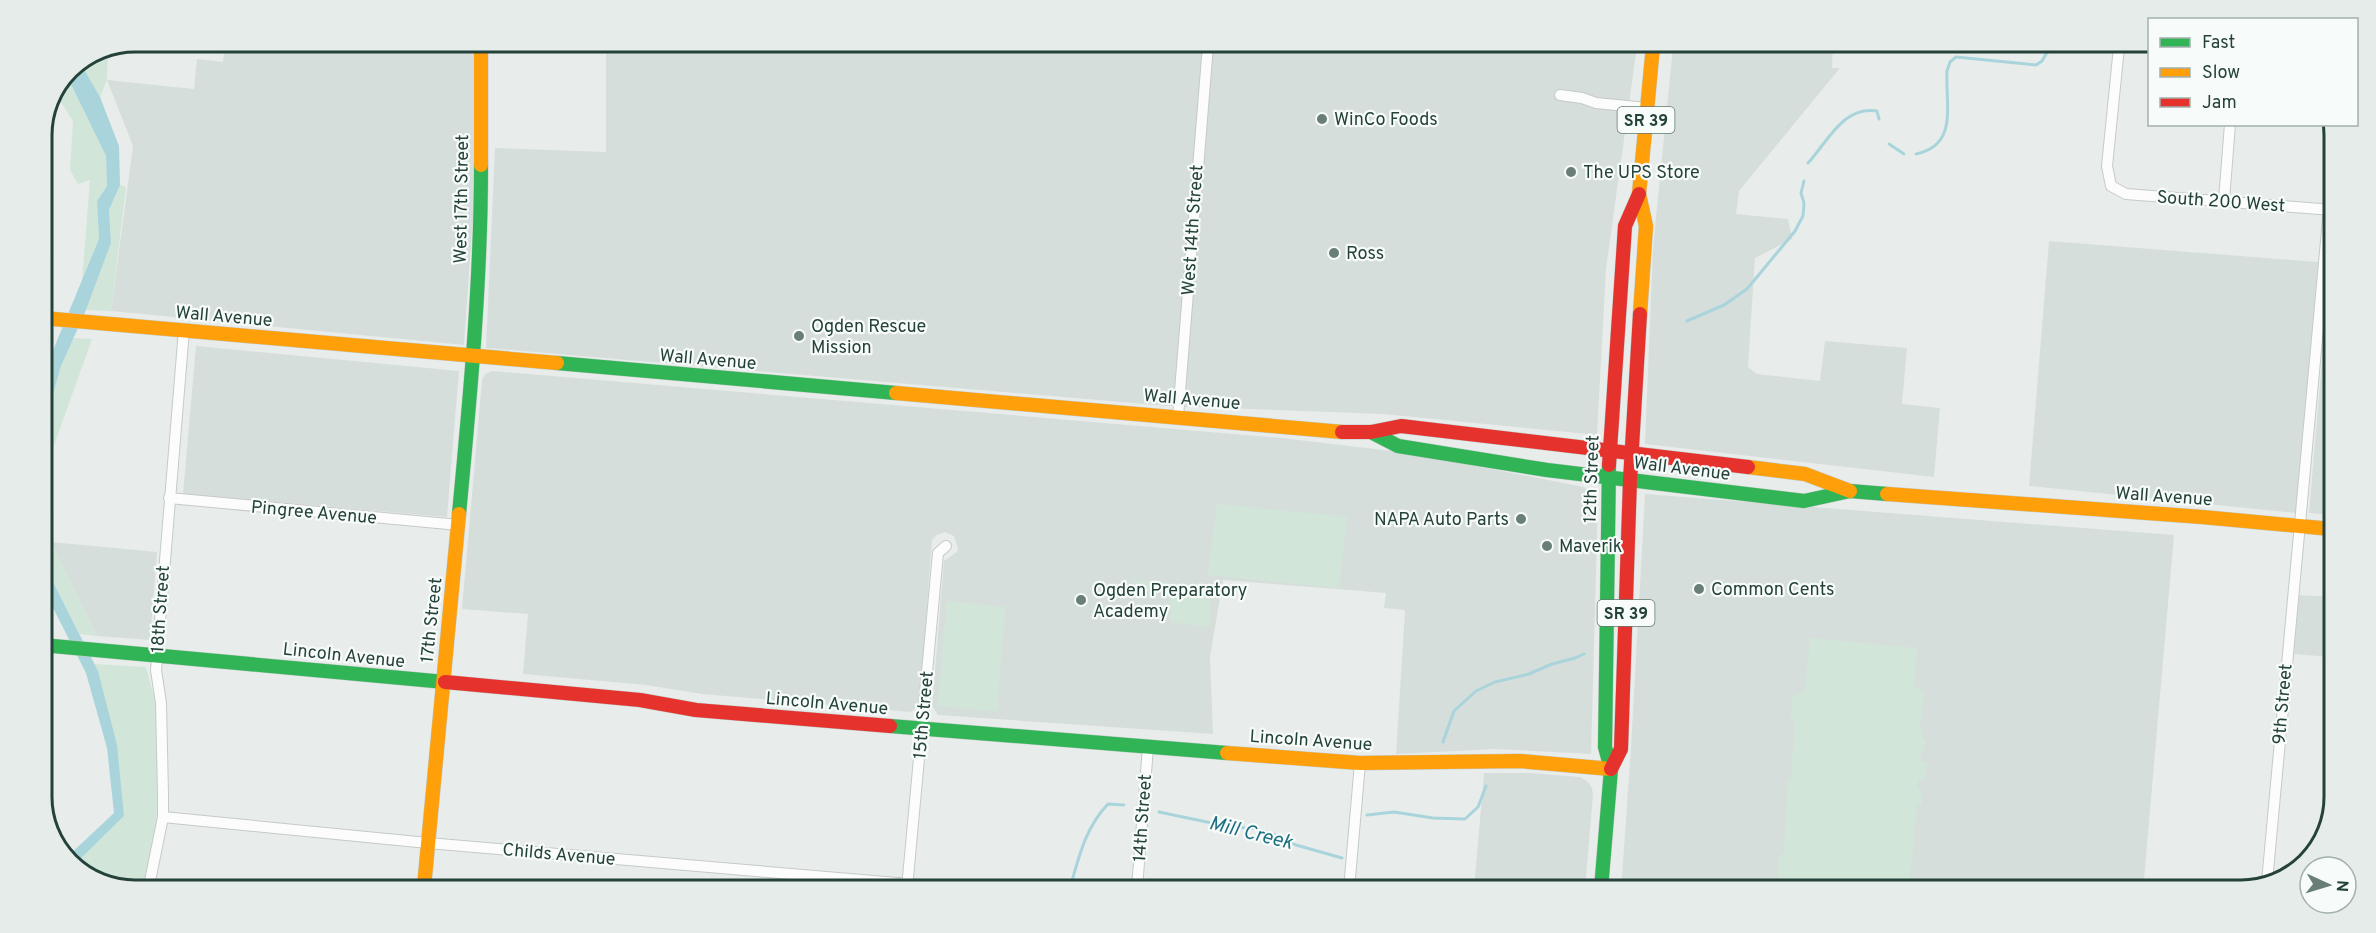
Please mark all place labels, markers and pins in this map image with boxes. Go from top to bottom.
place label: WinCo Foods [1334,109,1438,132]
marker: WinCo Foods [1315,112,1329,126]
place label: The UPS Store [1583,162,1700,185]
marker: The UPS Store [1564,165,1578,179]
place label: Ross [1346,243,1384,266]
marker: Ross [1327,246,1341,260]
place label: Ogden Rescue Mission [811,316,926,360]
marker: Ogden Rescue Mission [792,329,806,343]
place label: NAPA Auto Parts [1374,509,1509,532]
marker: NAPA Auto Parts [1514,512,1528,526]
place label: Maverik [1559,536,1622,559]
marker: Maverik [1540,539,1554,553]
place label: Common Cents [1711,579,1835,602]
place label: Ogden Preparatory Academy [1093,580,1247,624]
marker: Common Cents [1692,582,1706,596]
marker: Ogden Preparatory Academy [1074,593,1088,607]

